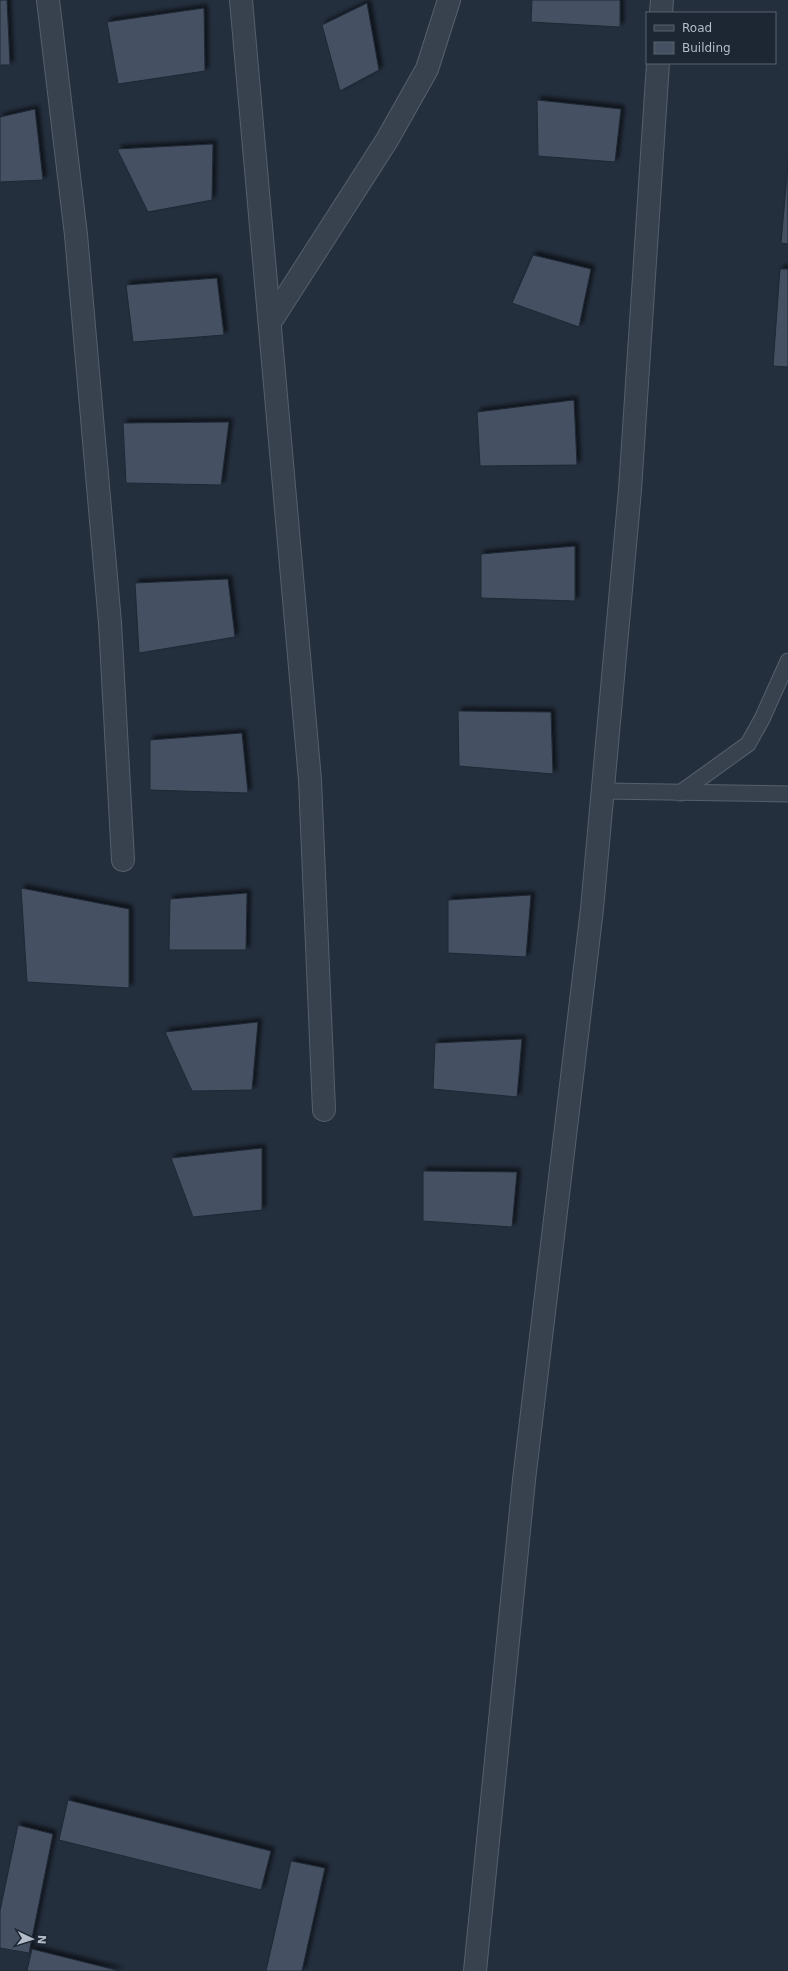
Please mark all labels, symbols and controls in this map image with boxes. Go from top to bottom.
legend [646,12,776,64]
text: Road [682,21,712,35]
text: Building [682,41,731,55]
north arrow [12,1919,52,1959]
text: N [35,1935,48,1945]

